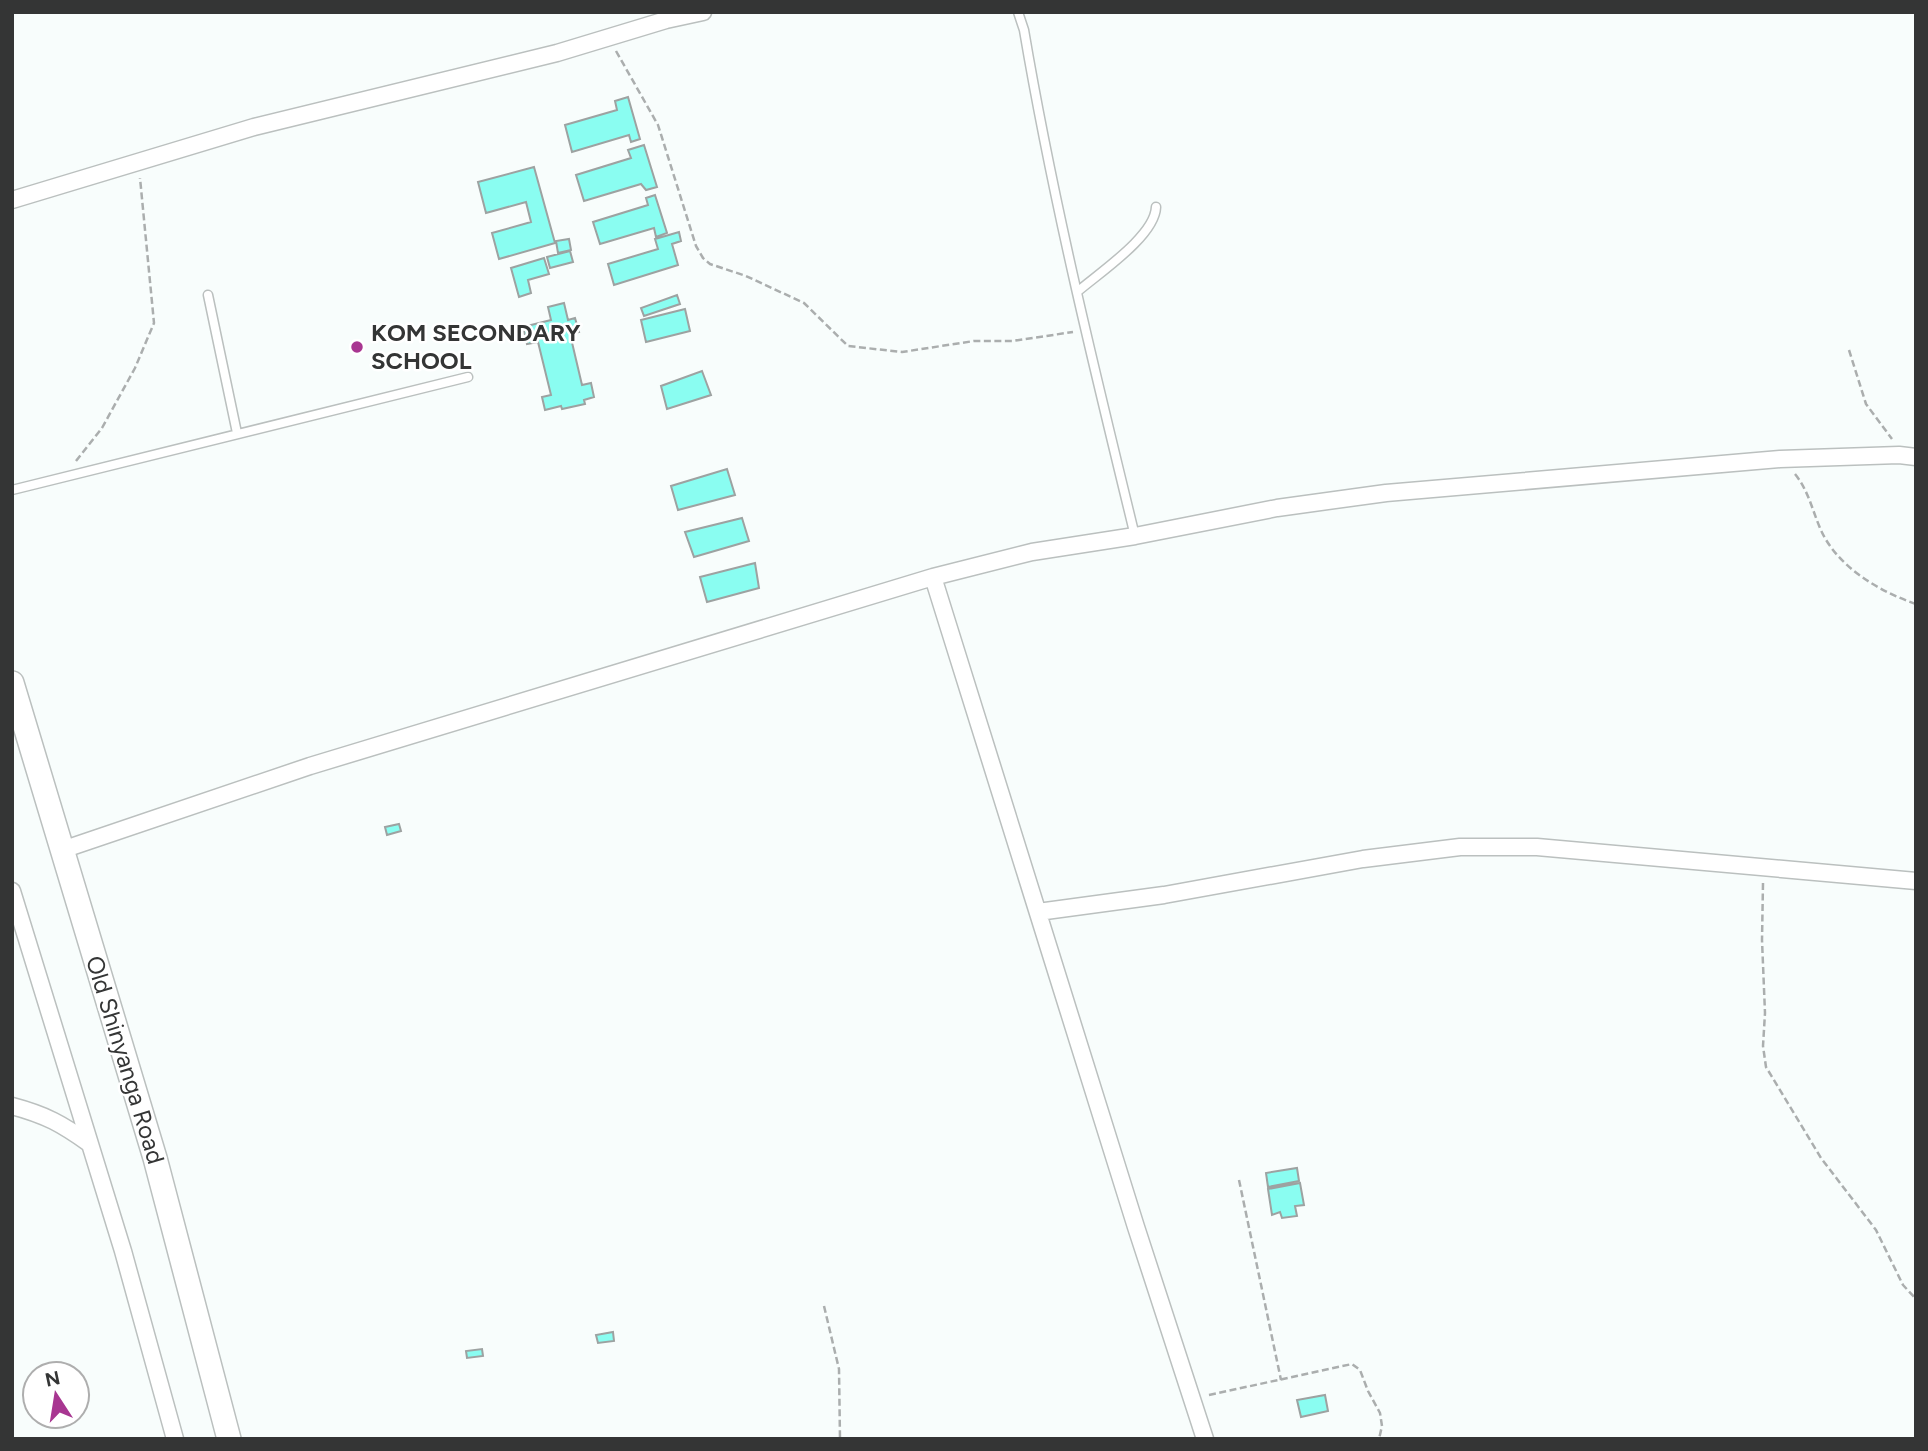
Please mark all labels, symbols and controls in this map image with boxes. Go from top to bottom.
place label: KOM SECONDARY SCHOOL [371,318,581,375]
marker: KOM SECONDARY SCHOOL [349,339,365,355]
street label: Old Shinyanga Road [80,952,171,1168]
north arrow [21,1360,91,1430]
text: N [43,1366,62,1392]

